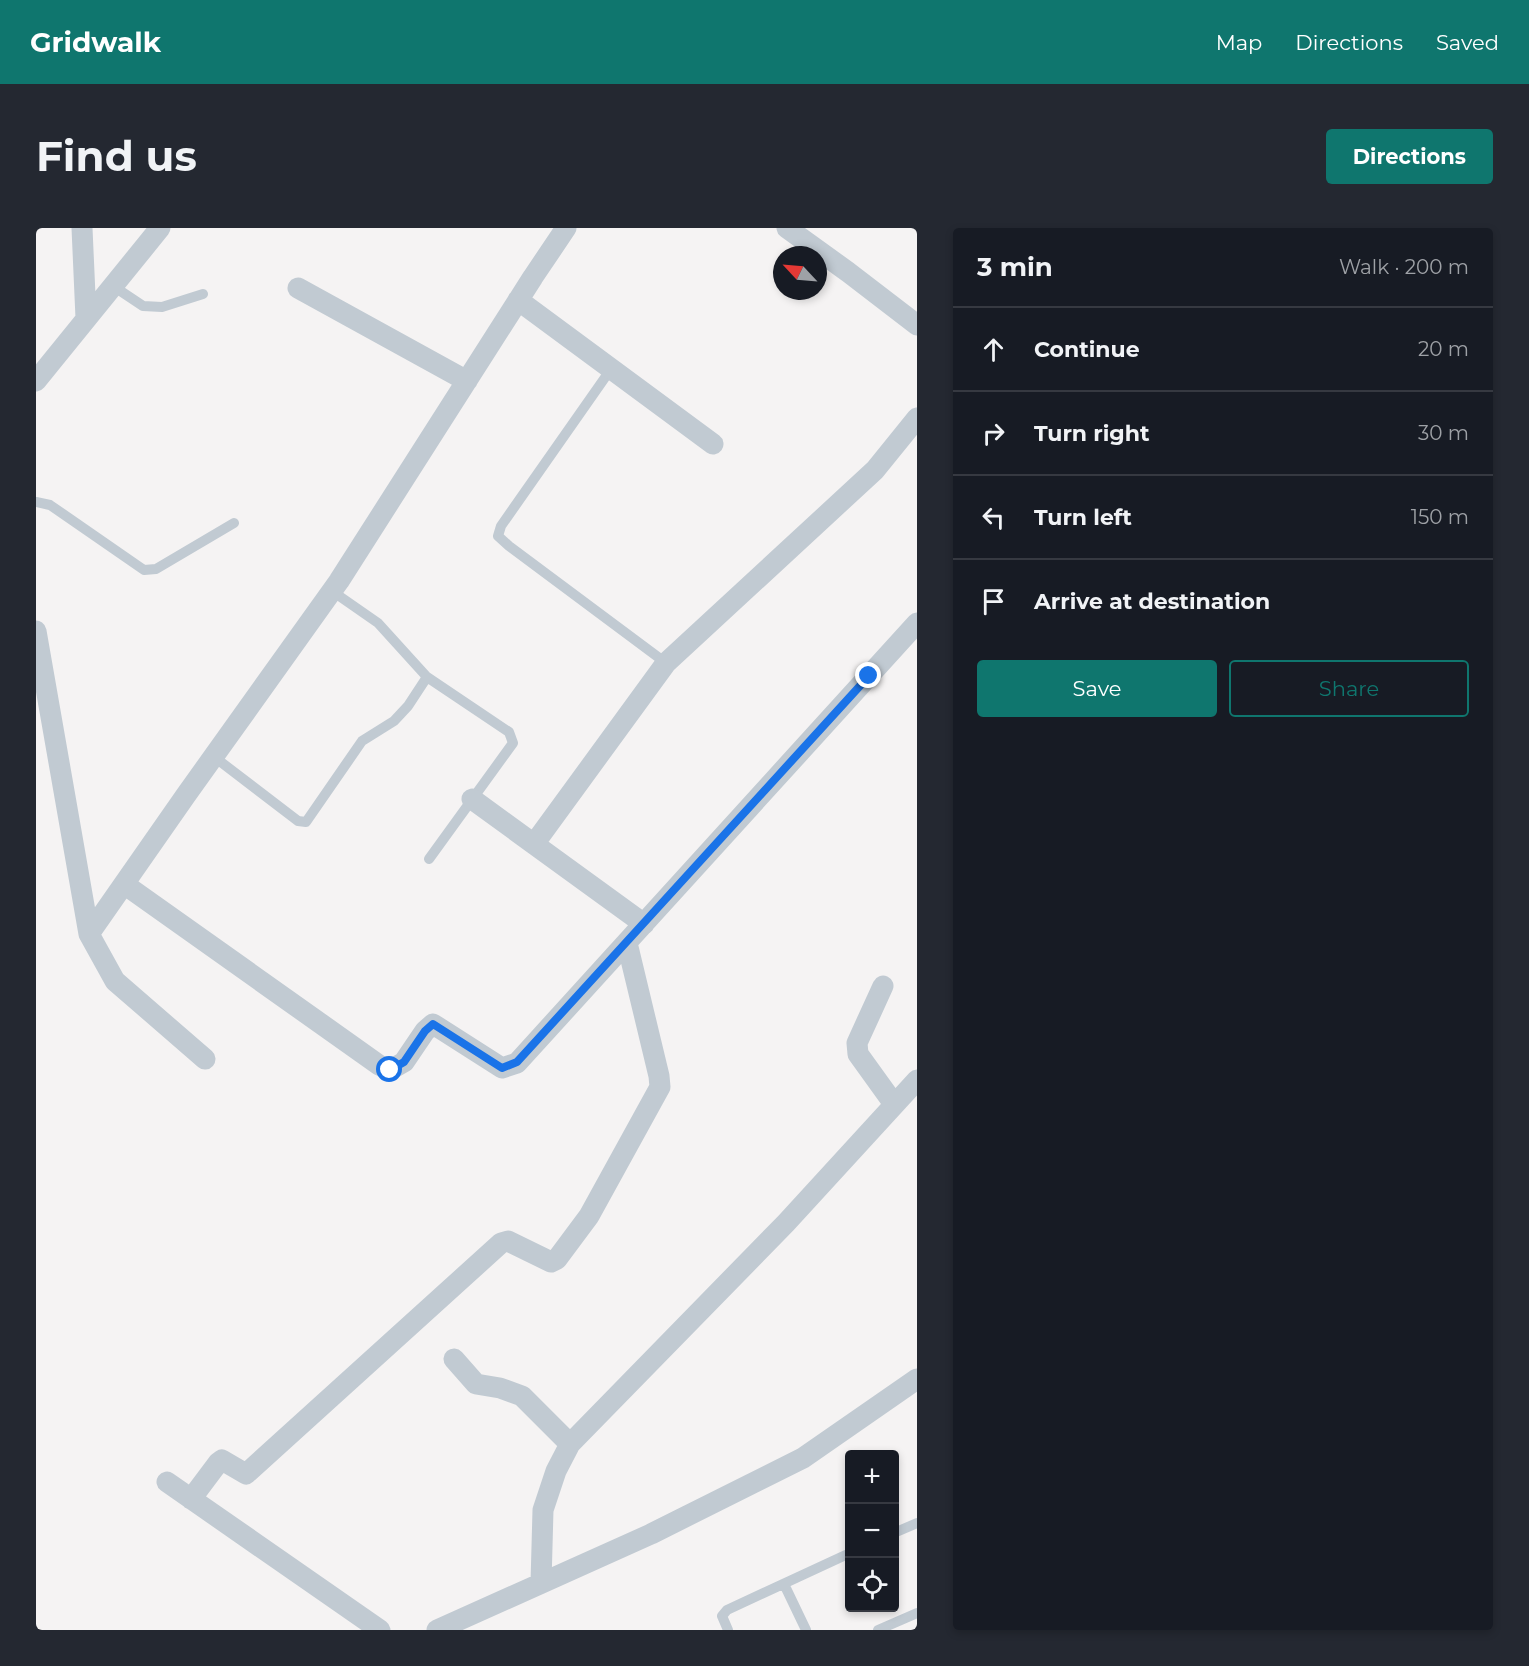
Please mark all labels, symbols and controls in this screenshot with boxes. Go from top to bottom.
text: Gridwalk [30,25,161,59]
text: Map [1216,30,1262,55]
text: Directions [1295,30,1403,55]
text: Saved [1436,30,1499,55]
button: Directions [1326,129,1493,184]
text: Find us [36,130,197,182]
north arrow [773,246,827,300]
text: 3 min [977,251,1053,283]
text: Walk · 200 m [1339,255,1469,279]
icon: ahead [977,333,1010,366]
text: Continue [1034,336,1140,363]
text: 20 m [1418,337,1469,361]
icon: right [977,417,1010,450]
text: Turn right [1034,420,1149,447]
text: 30 m [1418,421,1469,445]
icon: left [977,501,1010,534]
text: Turn left [1034,504,1132,531]
text: 150 m [1411,505,1469,529]
icon: arrive [977,585,1010,618]
text: Arrive at destination [1034,588,1270,615]
button: Save [977,660,1217,717]
button: Share [1229,660,1469,717]
route end [855,662,881,688]
route start [376,1056,402,1082]
map controls [845,1450,899,1612]
button: + [845,1450,899,1504]
button: − [845,1504,899,1558]
button: locate [845,1558,899,1612]

